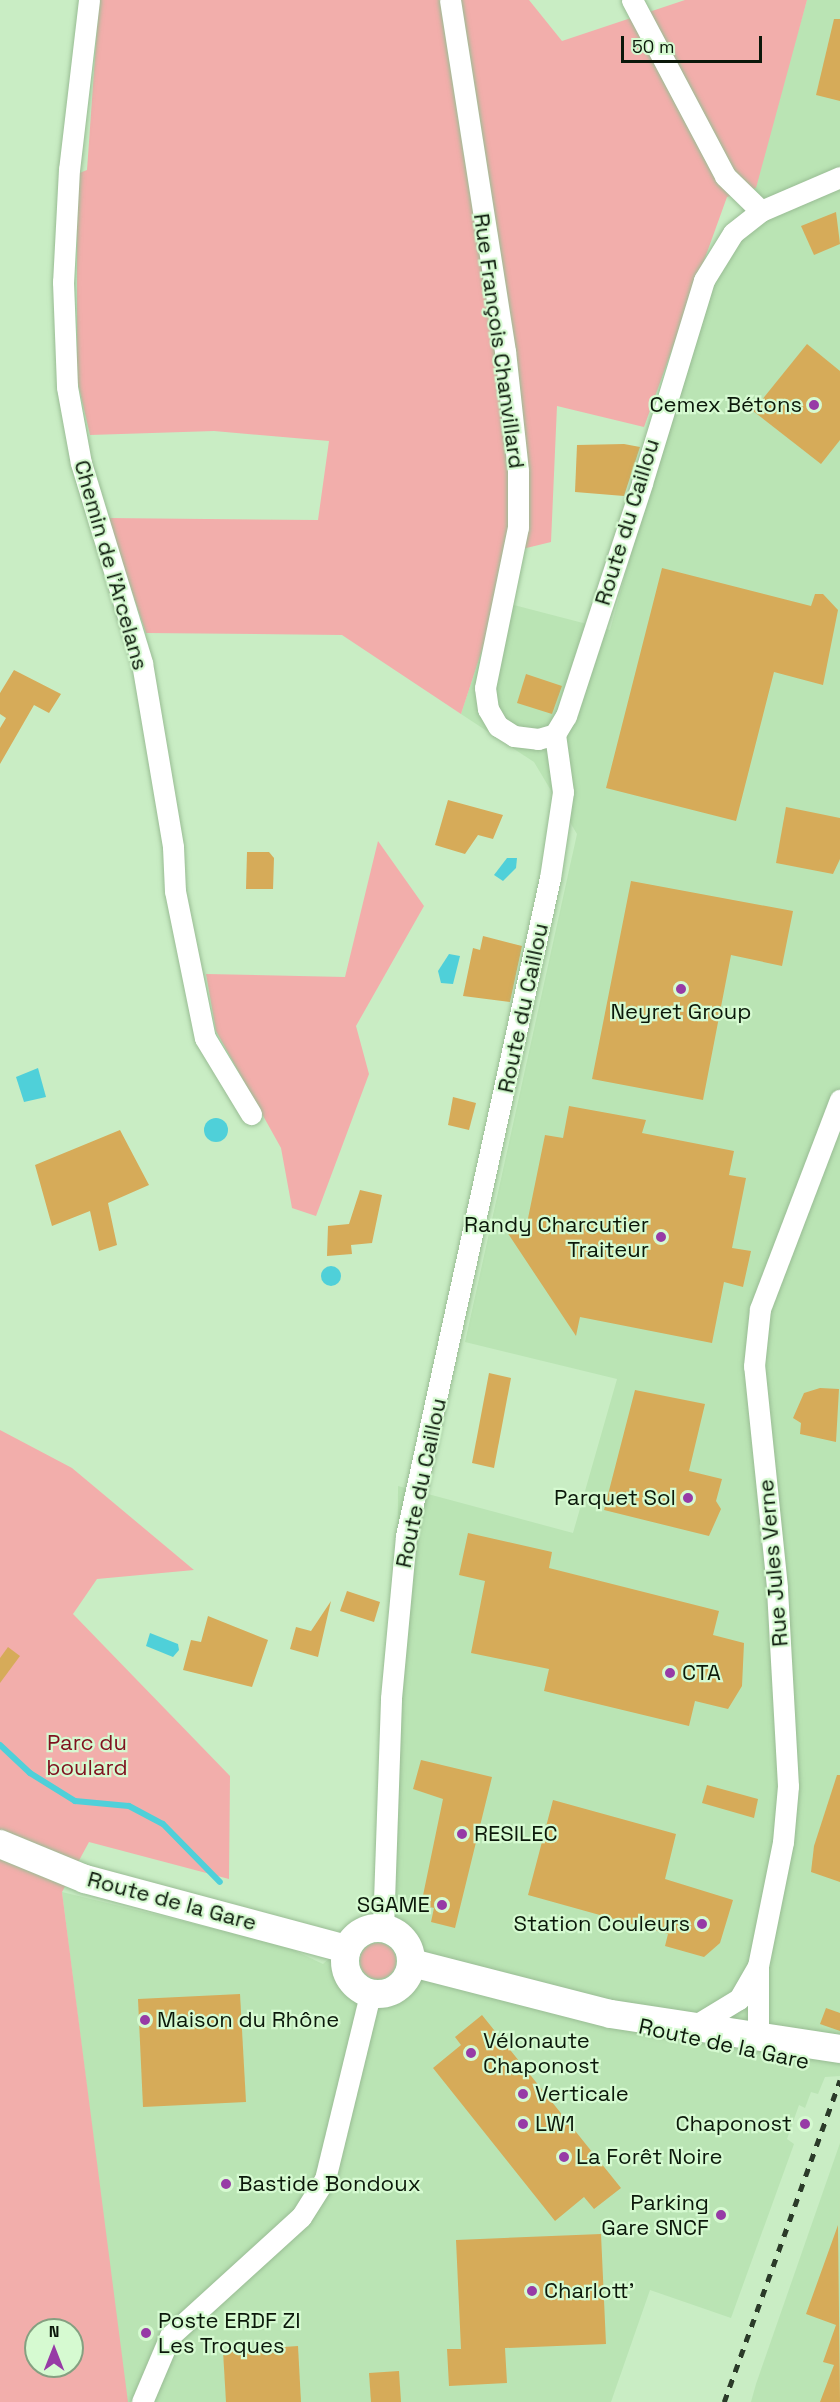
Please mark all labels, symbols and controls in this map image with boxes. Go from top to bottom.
scale bar [624,24,765,62]
text: 50 m [632,35,674,58]
street label: Rue François Chanvillard [468,212,530,470]
place label: Cemex Bétons [649,392,802,418]
marker: Cemex Bétons [807,398,821,412]
street label: Route du Caillou [589,436,665,608]
street label: Chemin de l'Arcelans [68,457,154,673]
street label: Route du Caillou [492,921,554,1095]
marker: Neyret Group [674,982,688,996]
place label: Neyret Group [610,999,752,1025]
place label: Randy Charcutier Traiteur [464,1211,649,1262]
marker: Randy Charcutier Traiteur [654,1230,668,1244]
street label: Route du Caillou [390,1396,452,1570]
street label: Rue Jules Verne [753,1478,793,1648]
place label: Parquet Sol [554,1485,676,1511]
marker: Parquet Sol [681,1491,695,1505]
place label: CTA [682,1660,721,1686]
marker: CTA [663,1666,677,1680]
park label: Parc du boulard [46,1729,128,1780]
place label: RESILEC [474,1821,558,1847]
marker: RESILEC [455,1827,469,1841]
street label: Route de la Gare [85,1866,259,1936]
place label: SGAME [357,1892,430,1918]
marker: SGAME [435,1898,449,1912]
place label: Station Couleurs [514,1911,690,1937]
marker: Station Couleurs [695,1917,709,1931]
place label: Maison du Rhône [157,2007,339,2033]
marker: Maison du Rhône [138,2013,152,2027]
street label: Route de la Gare [636,2013,812,2075]
place label: Vélonaute Chaponost [483,2027,600,2078]
marker: Vélonaute Chaponost [464,2046,478,2060]
place label: Verticale [535,2081,629,2107]
marker: Verticale [516,2087,530,2101]
place label: LW1 [535,2111,575,2137]
place label: Chaponost [675,2111,792,2137]
marker: Chaponost [796,2115,814,2133]
marker: LW1 [516,2117,530,2131]
place label: La Forêt Noire [576,2144,722,2170]
marker: La Forêt Noire [557,2150,571,2164]
place label: Bastide Bondoux [238,2171,421,2197]
marker: Bastide Bondoux [219,2177,233,2191]
place label: Parking Gare SNCF [601,2189,709,2240]
marker: Parking Gare SNCF [714,2208,728,2222]
place label: Charlott' [544,2278,634,2304]
marker: Charlott' [525,2284,539,2298]
place label: Poste ERDF ZI Les Troques [158,2307,301,2358]
north arrow [24,2318,84,2378]
text: N [49,2321,59,2342]
marker: Poste ERDF ZI Les Troques [139,2326,153,2340]

